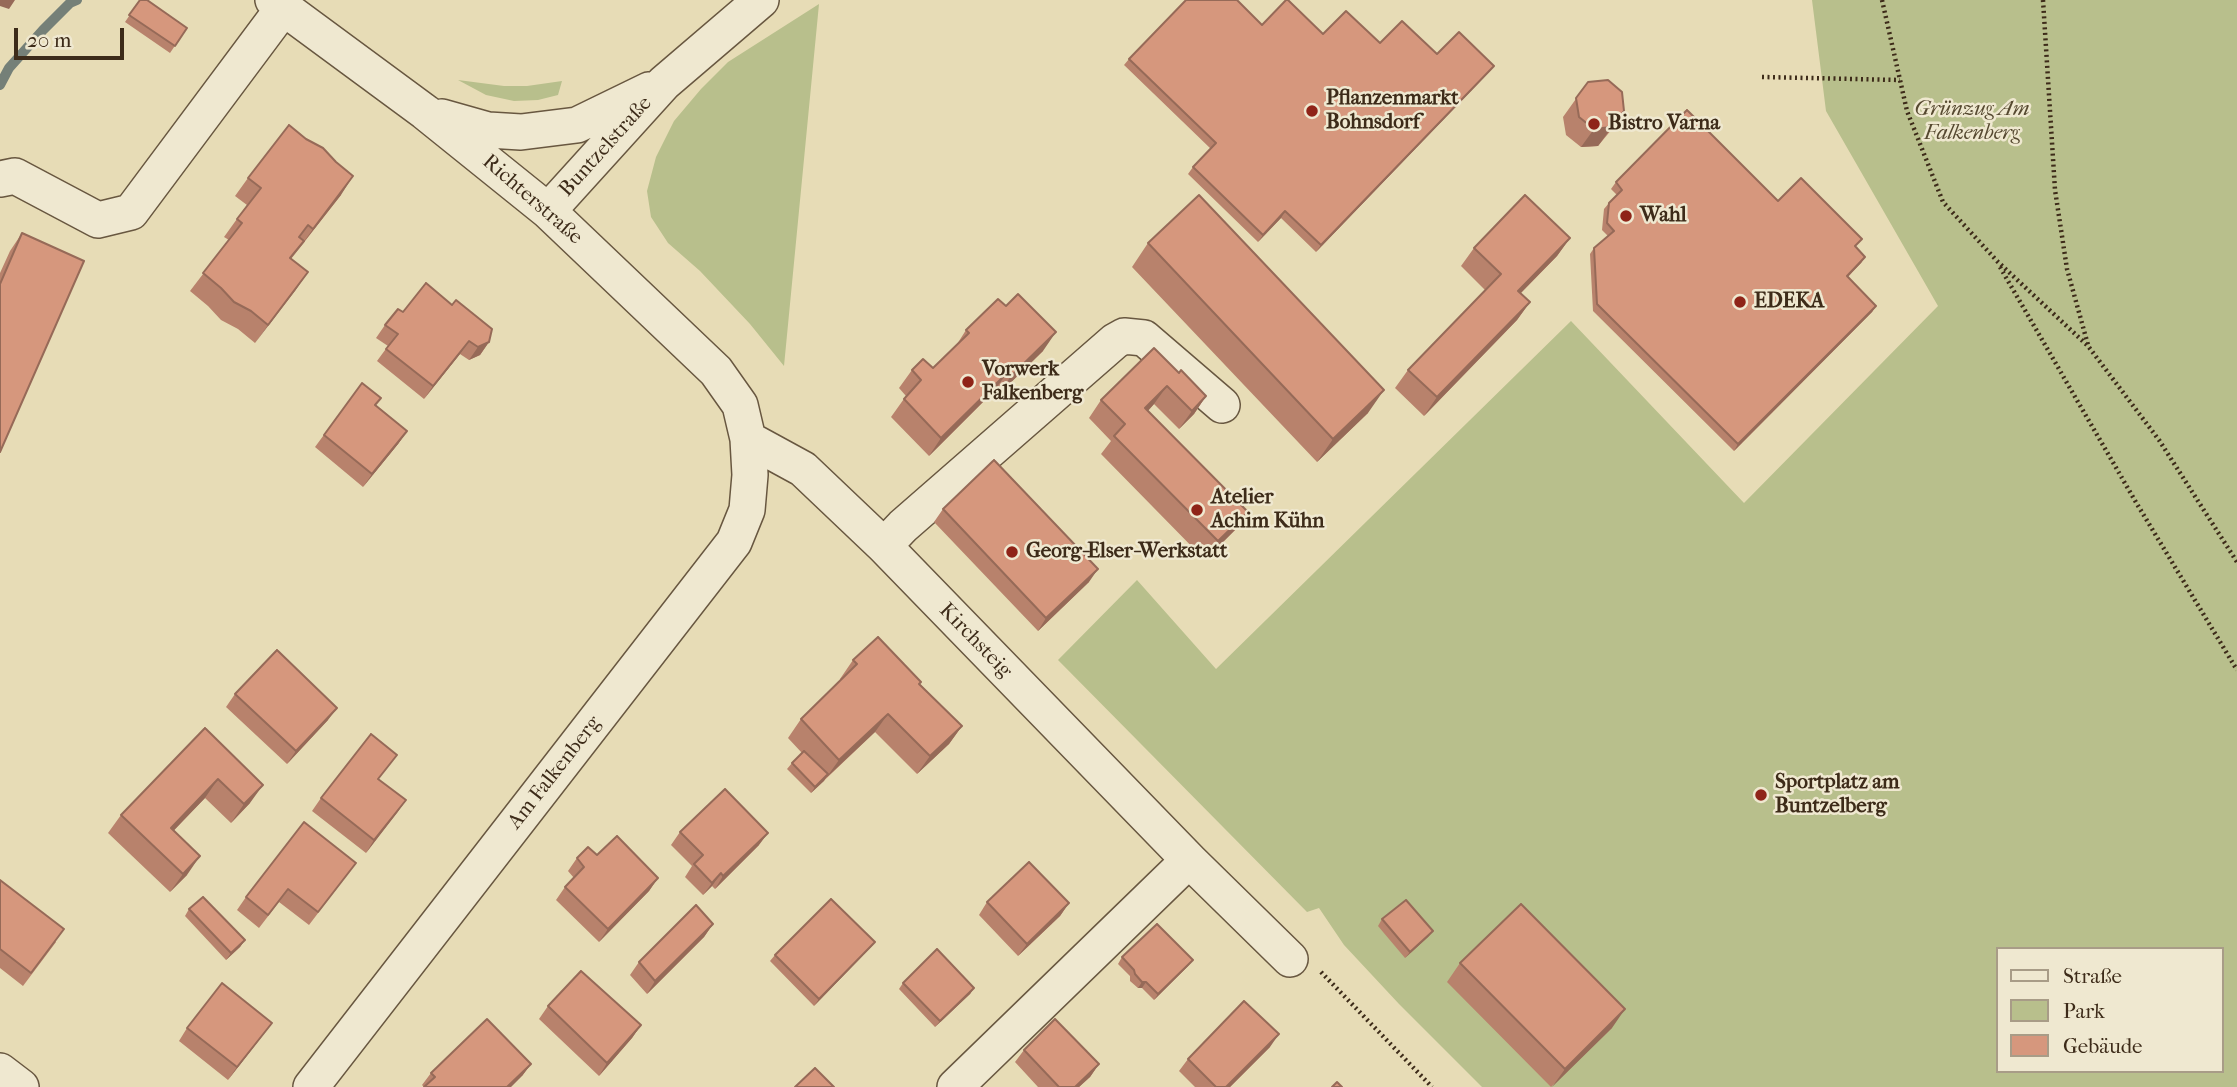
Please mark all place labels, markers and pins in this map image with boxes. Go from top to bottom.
place label: Pflanzenmarkt Bohnsdorf [1326,86,1459,136]
marker: Pflanzenmarkt Bohnsdorf [1304,103,1320,119]
place label: Bistro Varna [1608,111,1720,137]
marker: Bistro Varna [1586,116,1602,132]
place label: Wahl [1640,203,1686,229]
marker: Wahl [1618,208,1634,224]
place label: EDEKA [1754,289,1824,315]
marker: EDEKA [1732,294,1748,310]
place label: Vorwerk Falkenberg [982,357,1083,407]
marker: Vorwerk Falkenberg [960,374,976,390]
place label: Atelier Achim Kühn [1211,485,1324,535]
marker: Atelier Achim Kühn [1189,502,1205,518]
place label: Georg-Elser-Werkstatt [1026,539,1227,565]
marker: Georg-Elser-Werkstatt [1004,544,1020,560]
place label: Sportplatz am Buntzelberg [1775,770,1899,820]
marker: Sportplatz am Buntzelberg [1753,787,1769,803]

